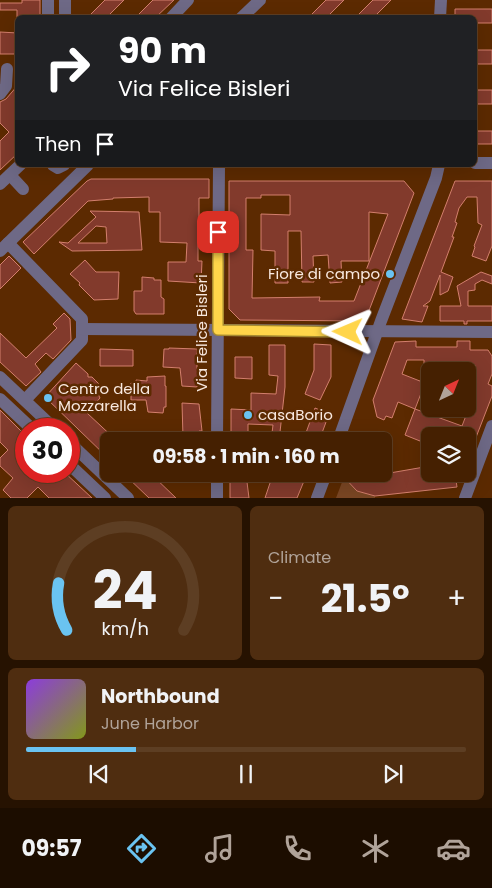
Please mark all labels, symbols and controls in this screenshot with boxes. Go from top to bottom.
text: 90 m [118,26,207,75]
icon: right [35,35,100,100]
text: Via Felice Bisleri [118,73,291,104]
icon: arrive [91,130,119,158]
text: Then [35,131,81,158]
pin [197,211,239,253]
icon: arrive [204,218,232,246]
place label: Fiore di campo [268,263,380,284]
marker: Fiore di campo [384,268,396,280]
street label: Via Felice Bisleri [191,274,212,392]
position arrow [321,305,373,357]
north arrow [421,362,476,418]
map controls [421,362,476,482]
place label: Centro della Mozzarella [58,378,150,416]
marker: Centro della Mozzarella [42,392,54,404]
place label: casaBorio [258,404,333,425]
marker: casaBorio [242,409,254,421]
speed limit sign: 30 [15,418,80,483]
button: layers [421,427,476,482]
text: 09:58 · 1 min · 160 m [152,443,340,470]
text: Climate [268,546,331,569]
text: 24 [93,554,157,627]
text: 21.5° [321,572,410,625]
text: − [268,579,283,618]
text: + [447,579,466,618]
text: km/h [101,616,149,641]
text: Northbound [101,683,220,710]
text: June Harbor [101,712,199,735]
icon: previous [85,760,113,788]
icon: pause [232,760,260,788]
icon: next [379,760,407,788]
icon: directions [124,831,159,866]
icon: music [202,831,237,866]
icon: phone [280,831,315,866]
icon: climate [358,831,393,866]
icon: car [436,831,471,866]
text: 09:57 [21,833,82,864]

